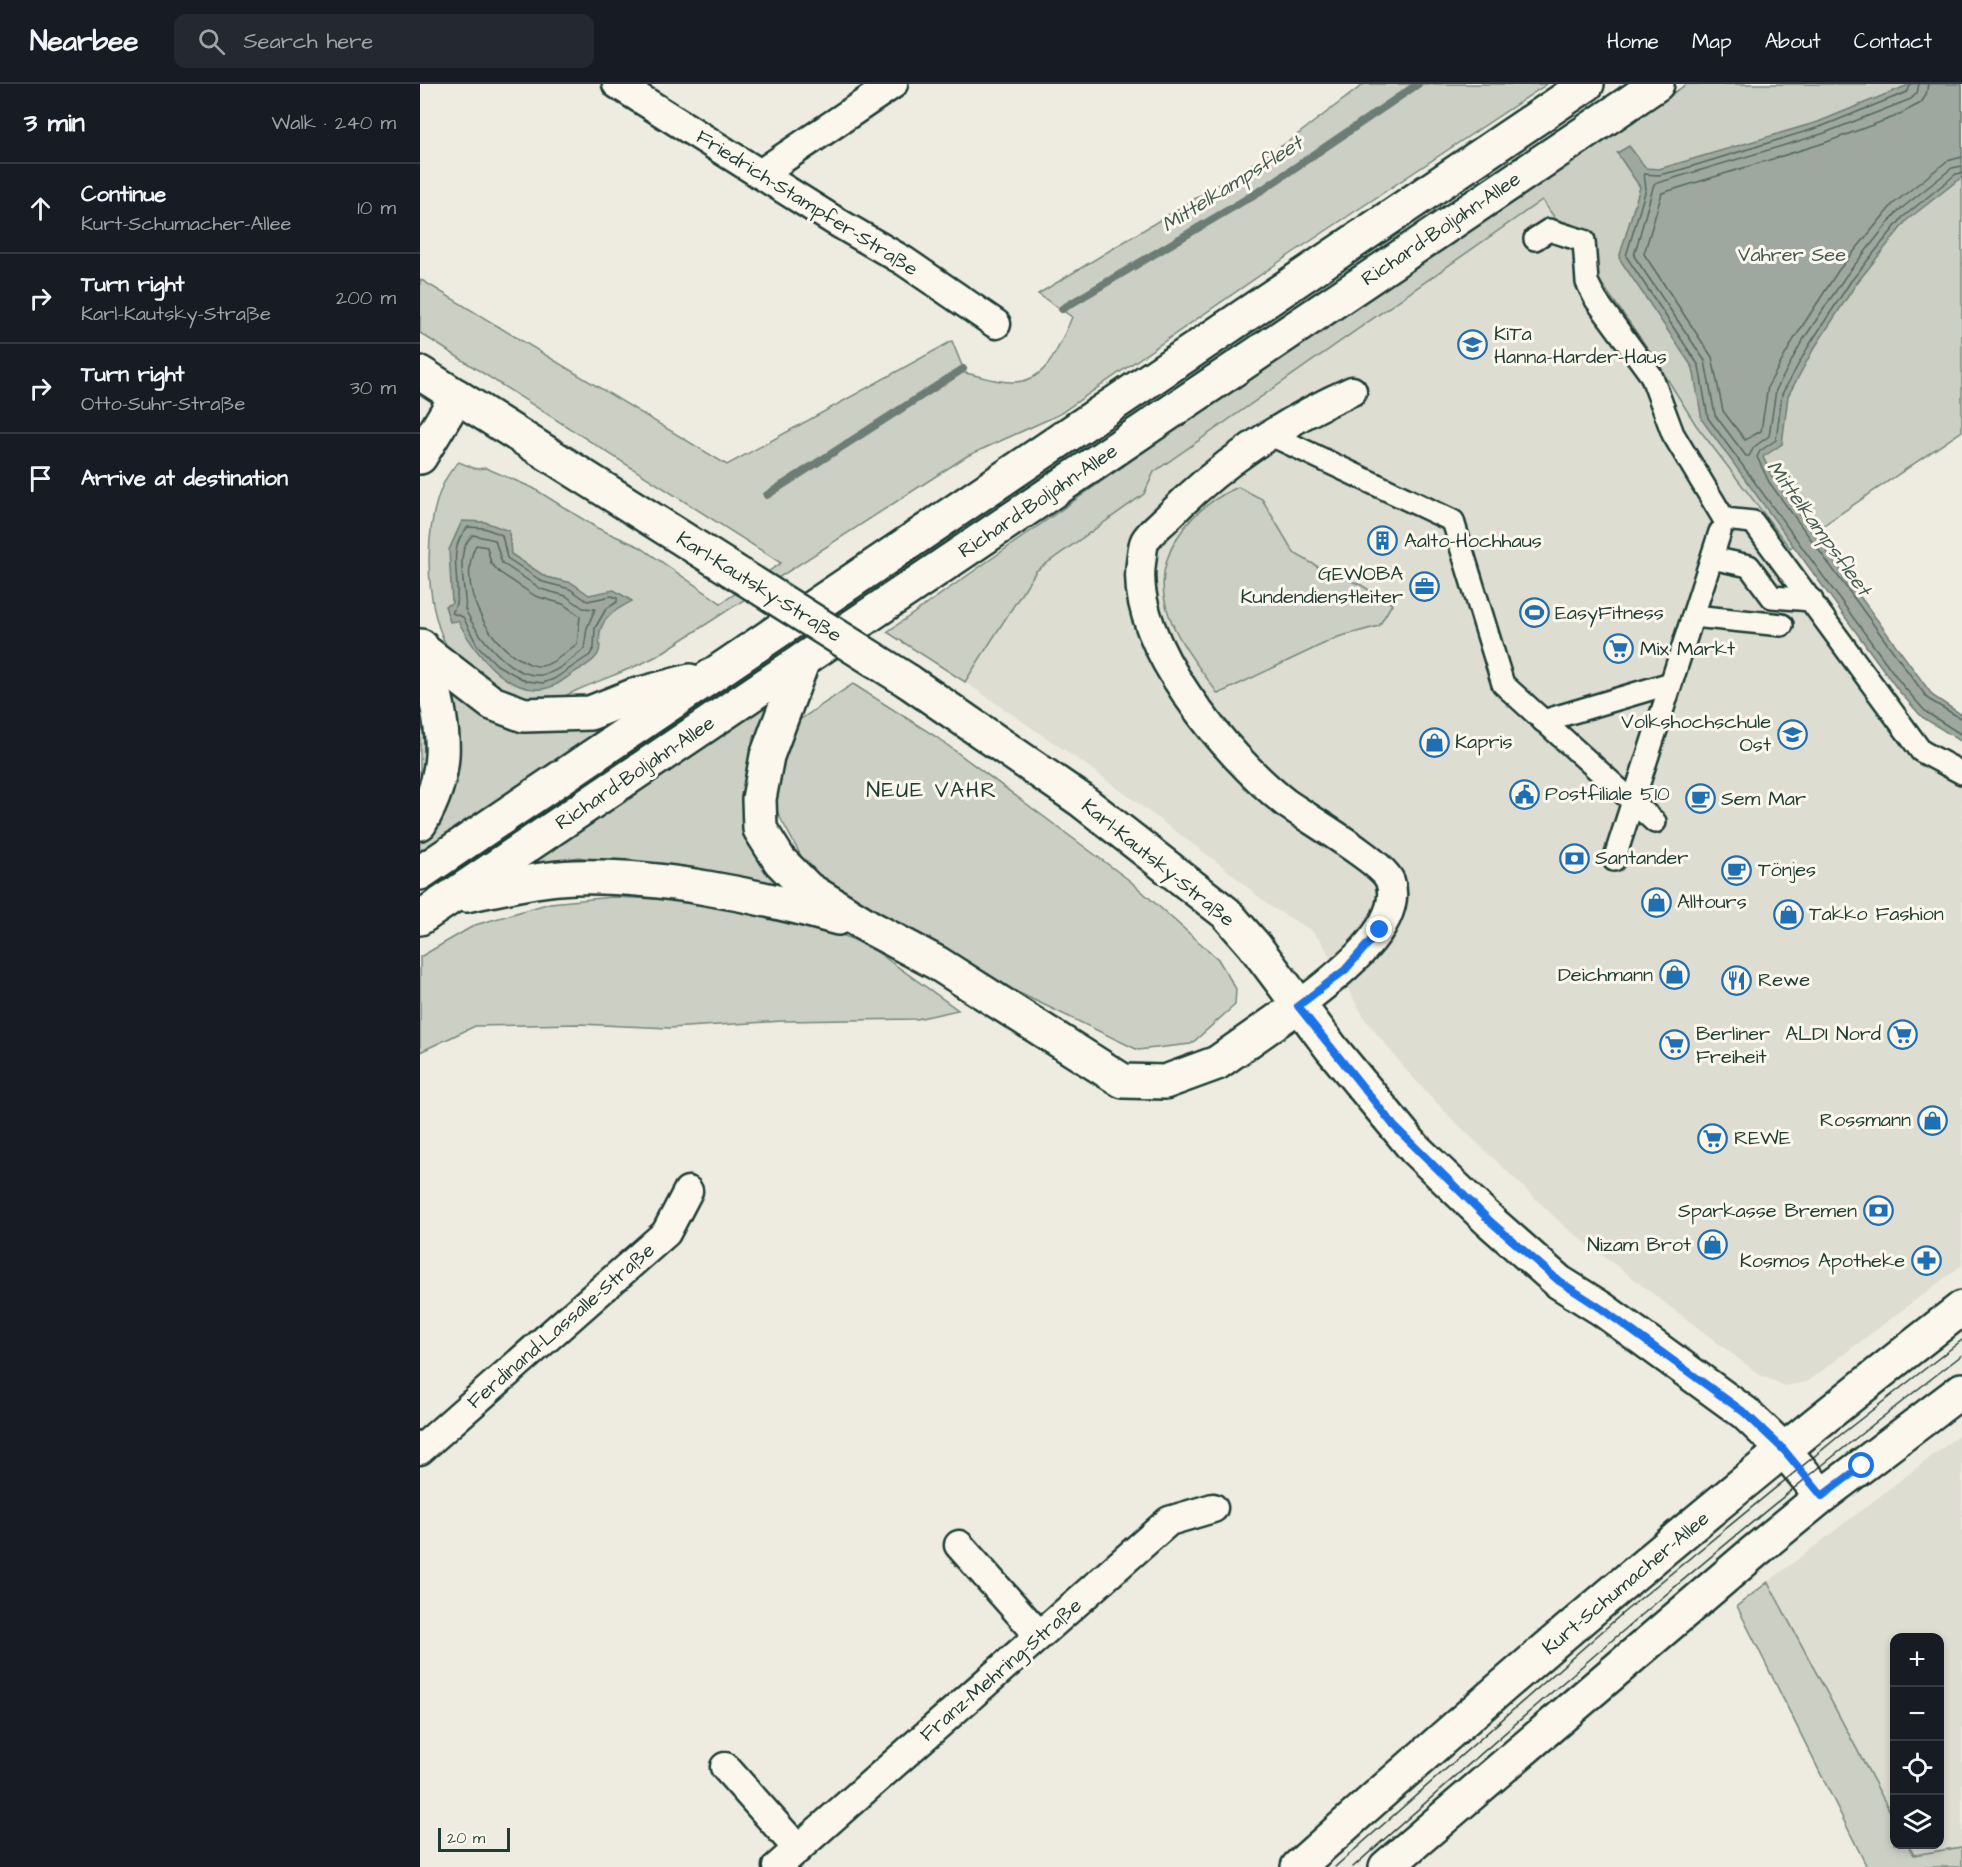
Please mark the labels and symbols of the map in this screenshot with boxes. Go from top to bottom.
street label: Friedrich-Stampfer-Straße [691,123,923,283]
water label: Mittelkampsfleet [1156,128,1310,239]
street label: Richard-Boljahn-Allee [1356,165,1526,293]
park label: Vahrer See [1738,241,1846,269]
place label: KiTa Hanna-Harder-Haus [1494,320,1667,371]
school or university icon: KiTa Hanna-Harder-Haus [1457,329,1489,361]
street label: Richard-Boljahn-Allee [953,437,1123,565]
water label: Mittelkampsfleet [1760,454,1880,604]
street label: Karl-Kautsky-Straße [671,525,847,650]
building icon: Aalto-Hochhaus [1367,525,1399,557]
place label: Aalto-Hochhaus [1404,527,1542,555]
place label: GEWOBA Kundendienstleiter [1241,560,1403,611]
office icon: GEWOBA Kundendienstleiter [1408,570,1440,602]
sports icon: EasyFitness [1518,597,1550,629]
place label: EasyFitness [1555,599,1664,628]
supermarket icon: Mix Markt [1603,633,1635,665]
place label: Mix Markt [1640,635,1735,663]
place label: Volkshochschule Ost [1621,708,1771,759]
street label: Richard-Boljahn-Allee [550,709,720,837]
school or university icon: Volkshochschule Ost [1776,718,1808,750]
shop icon: Kapris [1418,726,1450,758]
place label: Kapris [1455,728,1513,756]
district label: NEUE VAHR [866,775,998,806]
public building icon: Postfiliale 510 [1508,778,1540,810]
place label: Postfiliale 510 [1545,780,1670,808]
cafe icon: Sem Mar [1684,783,1716,815]
place label: Sem Mar [1721,785,1806,813]
street label: Karl-Kautsky-Straße [1075,792,1241,935]
bank icon: Santander [1558,842,1590,874]
place label: Santander [1595,844,1688,872]
cafe icon: Tönjes [1721,854,1753,886]
place label: Tönjes [1758,856,1816,884]
shop icon: Alltours [1640,886,1672,918]
place label: Alltours [1677,888,1747,916]
shop icon: Takko Fashion [1772,898,1804,930]
place label: Takko Fashion [1809,900,1944,928]
route end [1366,916,1392,942]
shop icon: Deichmann [1658,959,1690,991]
place label: Deichmann [1558,961,1653,989]
restaurant icon: Rewe [1721,964,1753,996]
place label: Rewe [1758,966,1810,994]
supermarket icon: ALDI Nord [1886,1018,1918,1050]
place label: Berliner Freiheit [1696,1020,1770,1071]
place label: ALDI Nord [1785,1020,1881,1048]
supermarket icon: Berliner Freiheit [1659,1029,1691,1061]
shop icon: Rossmann [1916,1104,1948,1136]
place label: Rossmann [1820,1106,1911,1134]
supermarket icon: REWE [1697,1122,1729,1154]
place label: REWE [1734,1124,1791,1152]
bank icon: Sparkasse Bremen [1862,1195,1894,1227]
place label: Sparkasse Bremen [1678,1197,1857,1225]
shop icon: Nizam Brot [1696,1229,1728,1261]
place label: Nizam Brot [1587,1231,1691,1259]
street label: Ferdinand-Lassalle-Straße [461,1236,661,1415]
pharmacy icon: Kosmos Apotheke [1910,1245,1942,1277]
place label: Kosmos Apotheke [1740,1247,1905,1275]
route start [1848,1452,1874,1478]
street label: Kurt-Schumacher-Allee [1536,1505,1716,1661]
street label: Franz-Mehring-Straße [914,1592,1089,1749]
scale bar [438,1825,510,1852]

